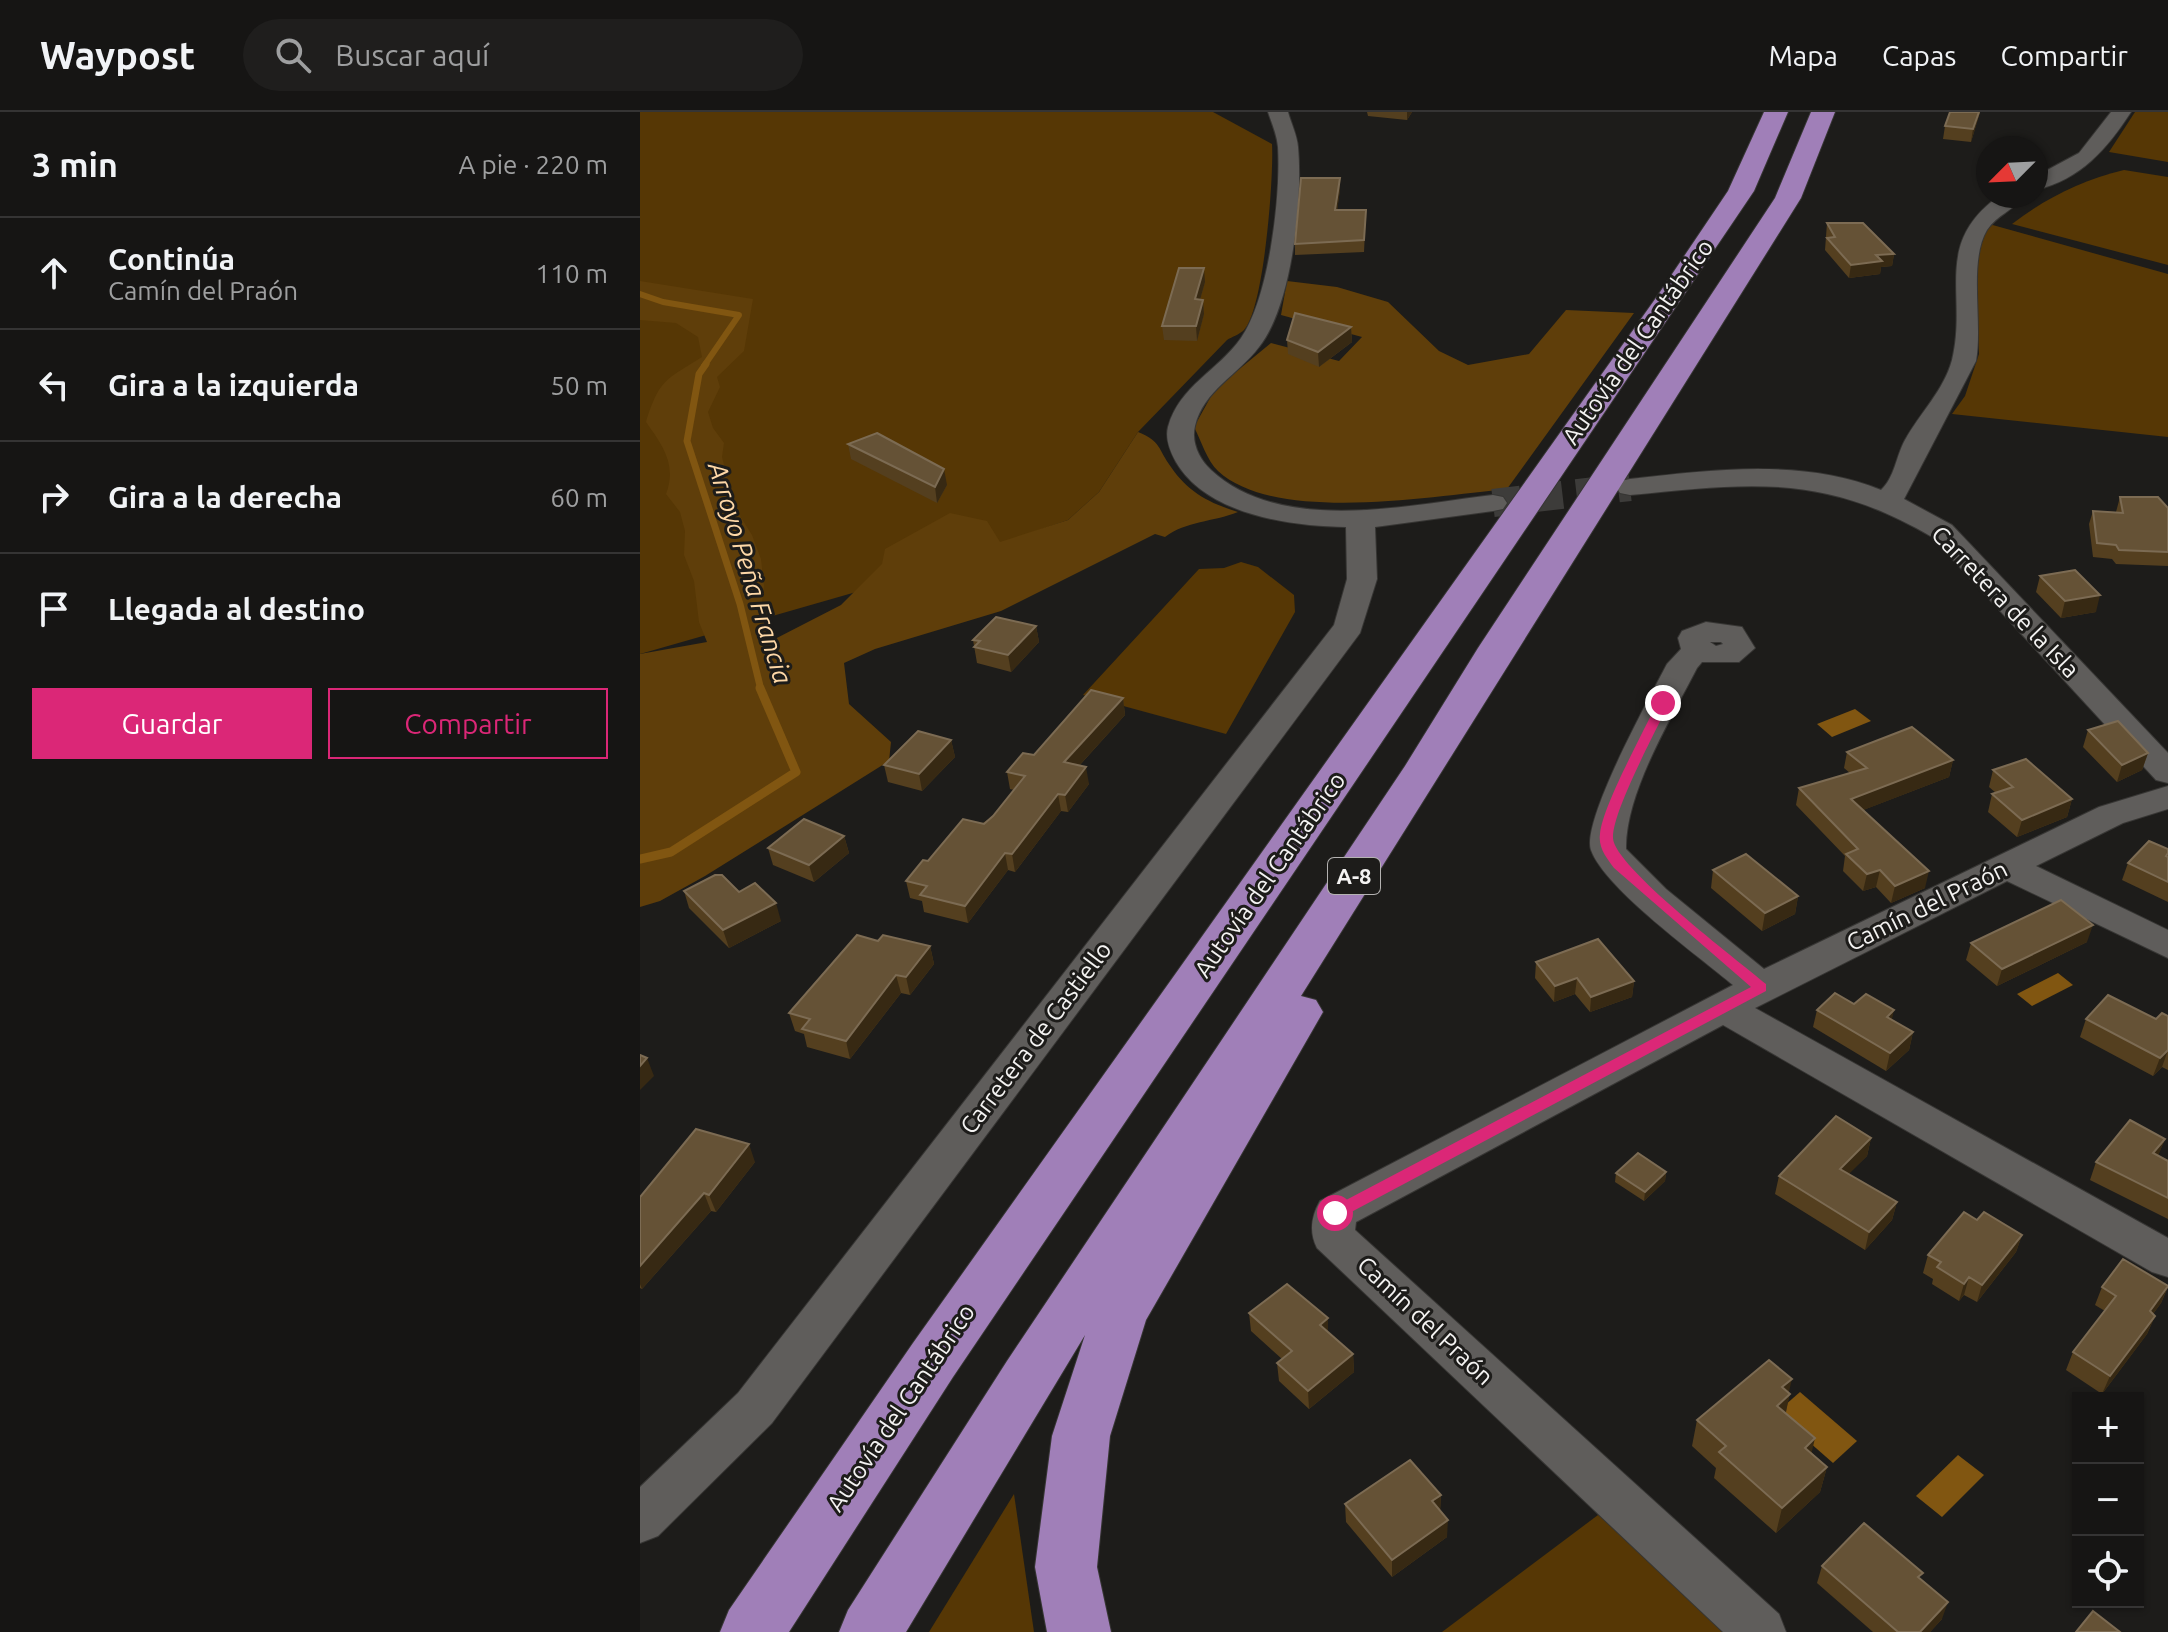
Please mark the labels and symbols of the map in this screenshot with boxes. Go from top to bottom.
north arrow [1976,136,2048,208]
street label: Autovía del Cantábrico [1557,234,1719,449]
water label: Arroyo Peña Francia [702,457,798,687]
street label: Carretera de la Isla [1926,520,2085,683]
route end [1645,685,1681,721]
street label: Autovía del Cantábrico [1189,767,1351,982]
street label: Camín del Praón [1842,855,2012,956]
road number: A-8 [1328,858,1380,894]
street label: Carretera de Castiello [955,936,1117,1139]
route start [1317,1195,1353,1231]
street label: Camín del Praón [1352,1251,1499,1390]
street label: Autovía del Cantábrico [821,1299,980,1516]

